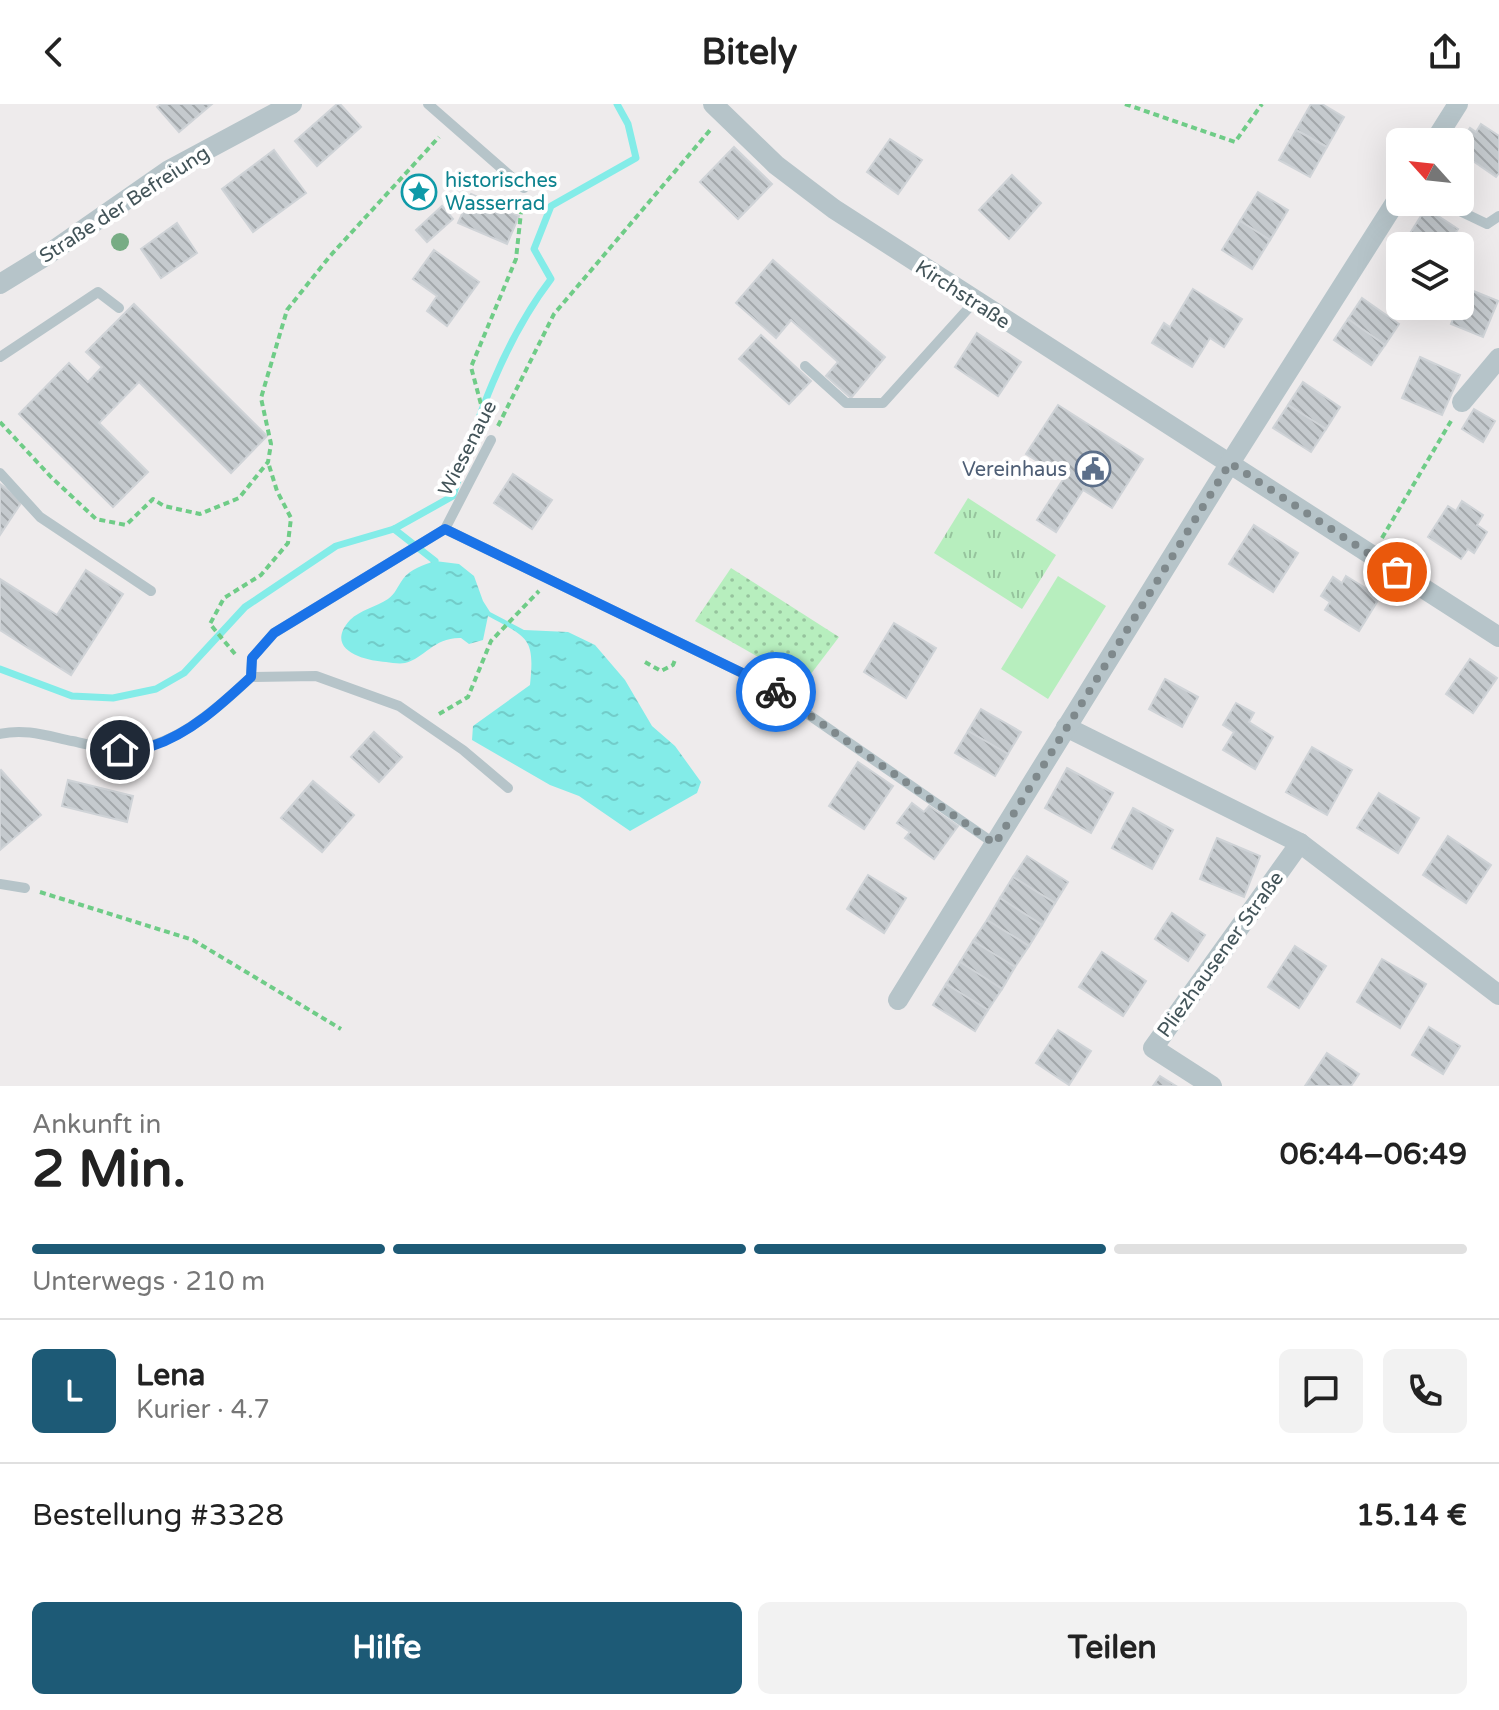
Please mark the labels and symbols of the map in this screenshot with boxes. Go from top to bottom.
north arrow [1386,128,1474,216]
street label: Straße der Befreiung [35,141,214,269]
place label: historisches Wasserrad [445,169,557,216]
place icon: historisches Wasserrad [400,173,438,211]
street label: Kirchstraße [911,255,1014,334]
street label: Wiesenaue [434,397,502,500]
public building icon: Vereinhaus [1074,450,1112,488]
place label: Vereinhaus [962,458,1067,482]
pin [1363,538,1431,606]
courier [736,652,816,732]
pin [86,716,154,784]
street label: Pliezhausener Straße [1153,867,1289,1042]

